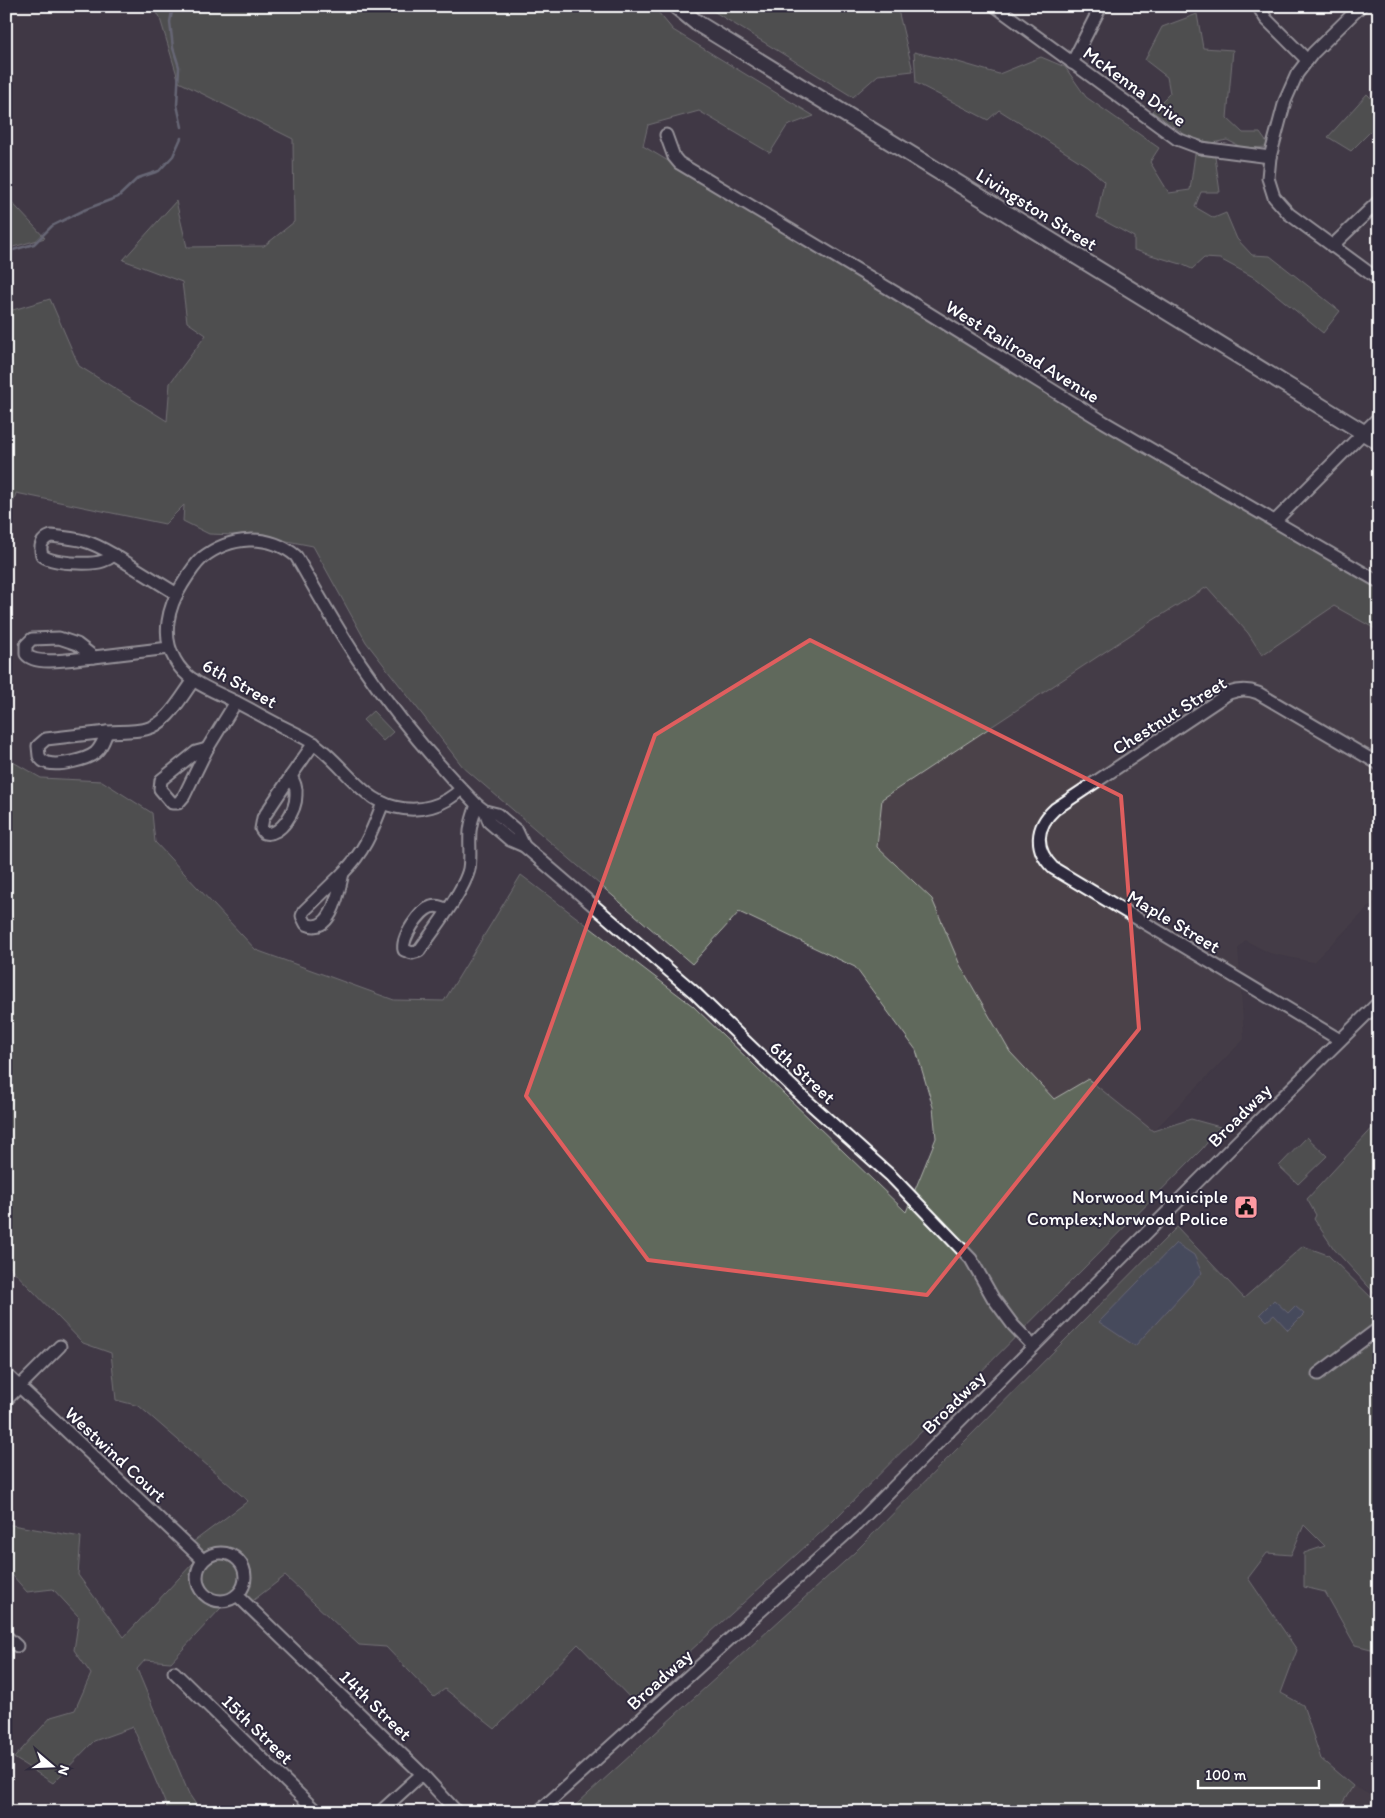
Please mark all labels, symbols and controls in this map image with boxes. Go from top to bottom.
street label: McKenna Drive [1079,41,1191,132]
street label: Livingston Street [972,163,1102,256]
street label: West Railroad Avenue [941,295,1104,408]
street label: 6th Street [198,654,281,713]
street label: Chestnut Street [1108,671,1231,760]
street label: Maple Street [1123,885,1224,958]
street label: 6th Street [765,1036,840,1109]
street label: Broadway [1203,1079,1276,1152]
place label: Norwood Municiple Complex;Norwood Police [1027,1185,1228,1230]
public building icon: Norwood Municiple Complex;Norwood Police [1233,1194,1259,1220]
street label: Broadway [917,1366,990,1439]
street label: Westwind Court [60,1402,171,1507]
street label: Broadway [622,1644,697,1715]
street label: 14th Street [335,1665,417,1746]
street label: 15th Street [217,1690,298,1769]
north arrow [28,1740,78,1790]
scale bar [1198,1758,1319,1790]
text: N [54,1763,73,1777]
text: 100 m [1205,1766,1247,1784]

